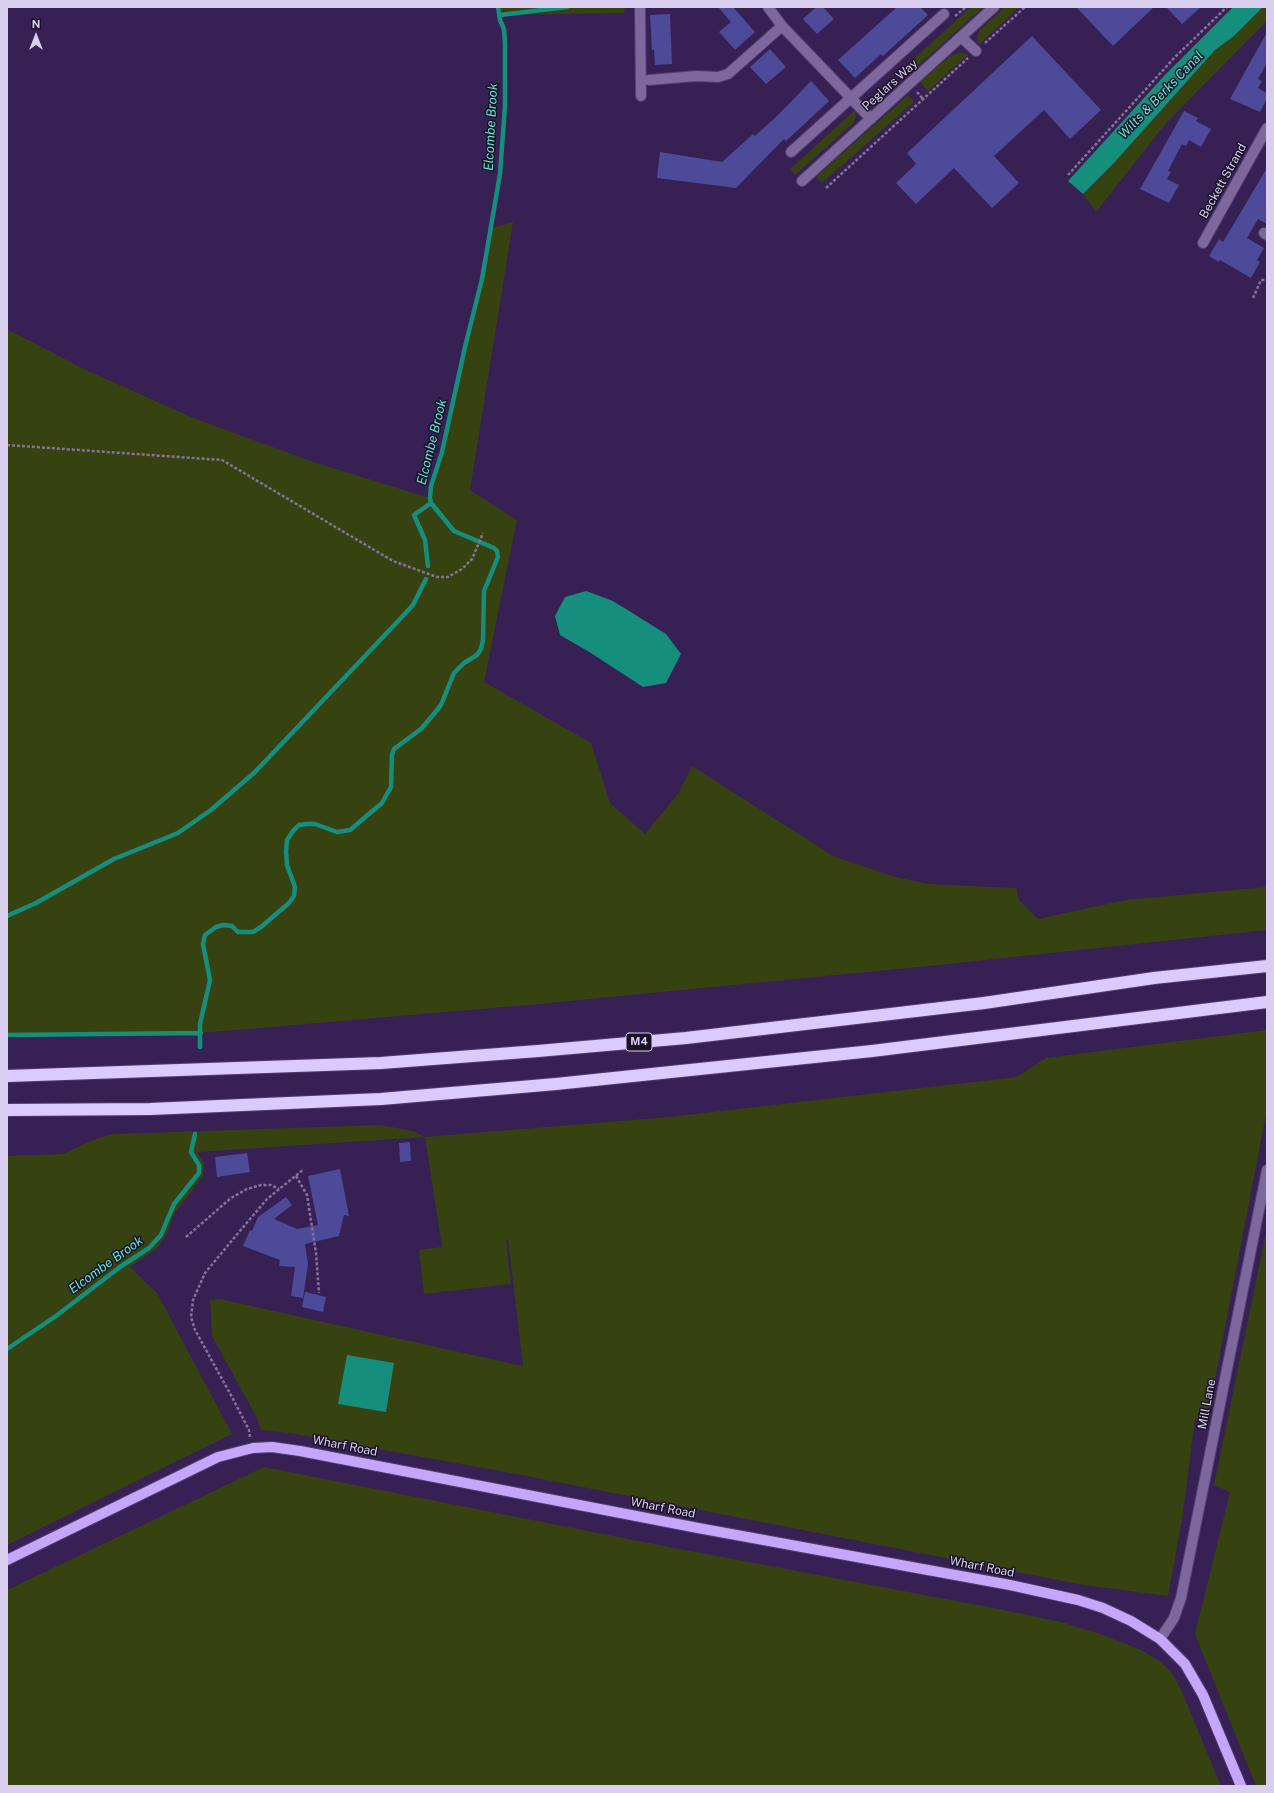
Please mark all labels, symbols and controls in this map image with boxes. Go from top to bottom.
north arrow [16,16,56,56]
text: N [32,18,40,30]
water label: Wilts & Berks Canal [1115,48,1207,142]
street label: Peglars Way [859,56,921,114]
water label: Elcombe Brook [481,83,501,171]
street label: Beckett Strand [1196,141,1250,221]
water label: Elcombe Brook [414,397,450,487]
road number: M4 [626,1033,652,1051]
water label: Elcombe Brook [66,1233,146,1297]
street label: Mill Lane [1195,1378,1219,1430]
street label: Wharf Road [311,1433,379,1459]
street label: Wharf Road [629,1495,697,1521]
street label: Wharf Road [948,1554,1016,1580]

